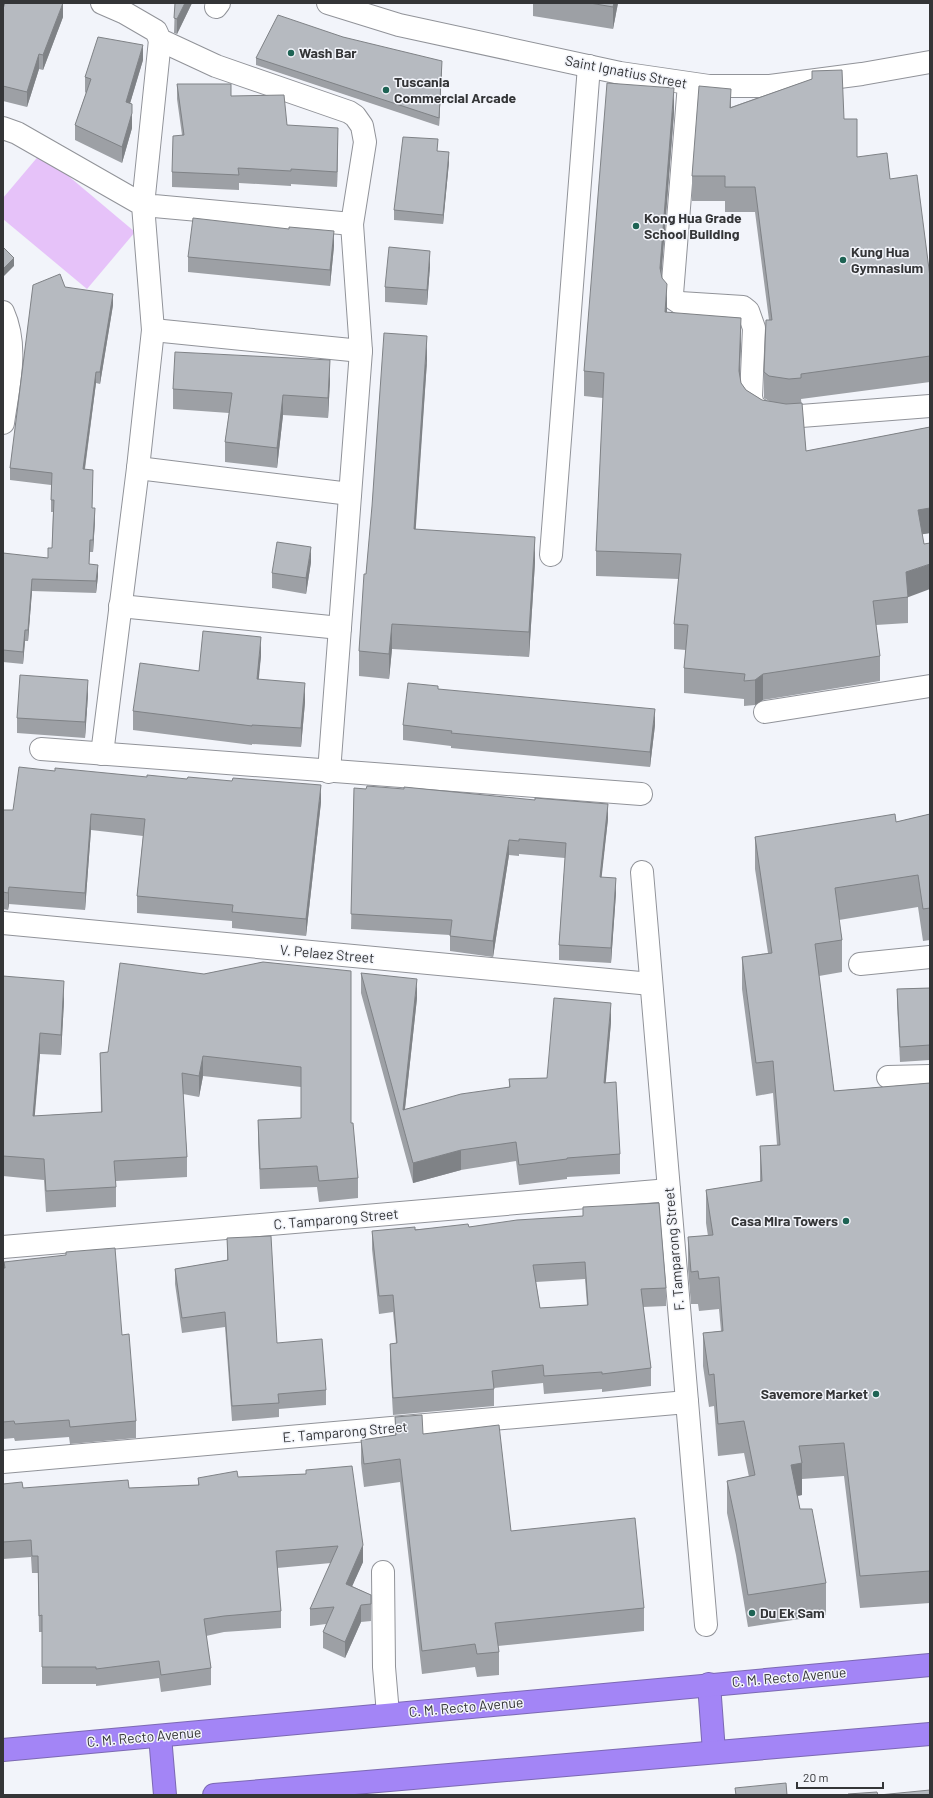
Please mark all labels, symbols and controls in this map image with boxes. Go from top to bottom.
place label: Wash Bar [299,44,357,61]
marker: Wash Bar [286,48,296,58]
street label: Saint Ignatius Street [564,51,689,92]
place label: Tuscania Commercial Arcade [394,73,517,106]
marker: Tuscania Commercial Arcade [381,85,391,95]
place label: Kong Hua Grade School Building [644,209,742,242]
marker: Kong Hua Grade School Building [631,221,641,231]
place label: Kung Hua Gymnasium [851,243,924,276]
marker: Kung Hua Gymnasium [838,255,848,265]
street label: V. Pelaez Street [279,941,375,966]
street label: F. Tamparong Street [660,1187,687,1311]
street label: C. Tamparong Street [273,1205,399,1232]
place label: Casa Mira Towers [731,1212,838,1229]
marker: Casa Mira Towers [841,1216,851,1226]
place label: Savemore Market [761,1385,868,1402]
marker: Savemore Market [871,1389,881,1399]
street label: E. Tamparong Street [282,1418,408,1445]
place label: Du Ek Sam [760,1604,825,1621]
marker: Du Ek Sam [747,1608,757,1618]
street label: C. M. Recto Avenue [731,1663,847,1690]
street label: C. M. Recto Avenue [408,1693,524,1720]
street label: C. M. Recto Avenue [86,1723,202,1750]
scale bar [797,1764,883,1790]
text: 20 m [803,1770,829,1784]

